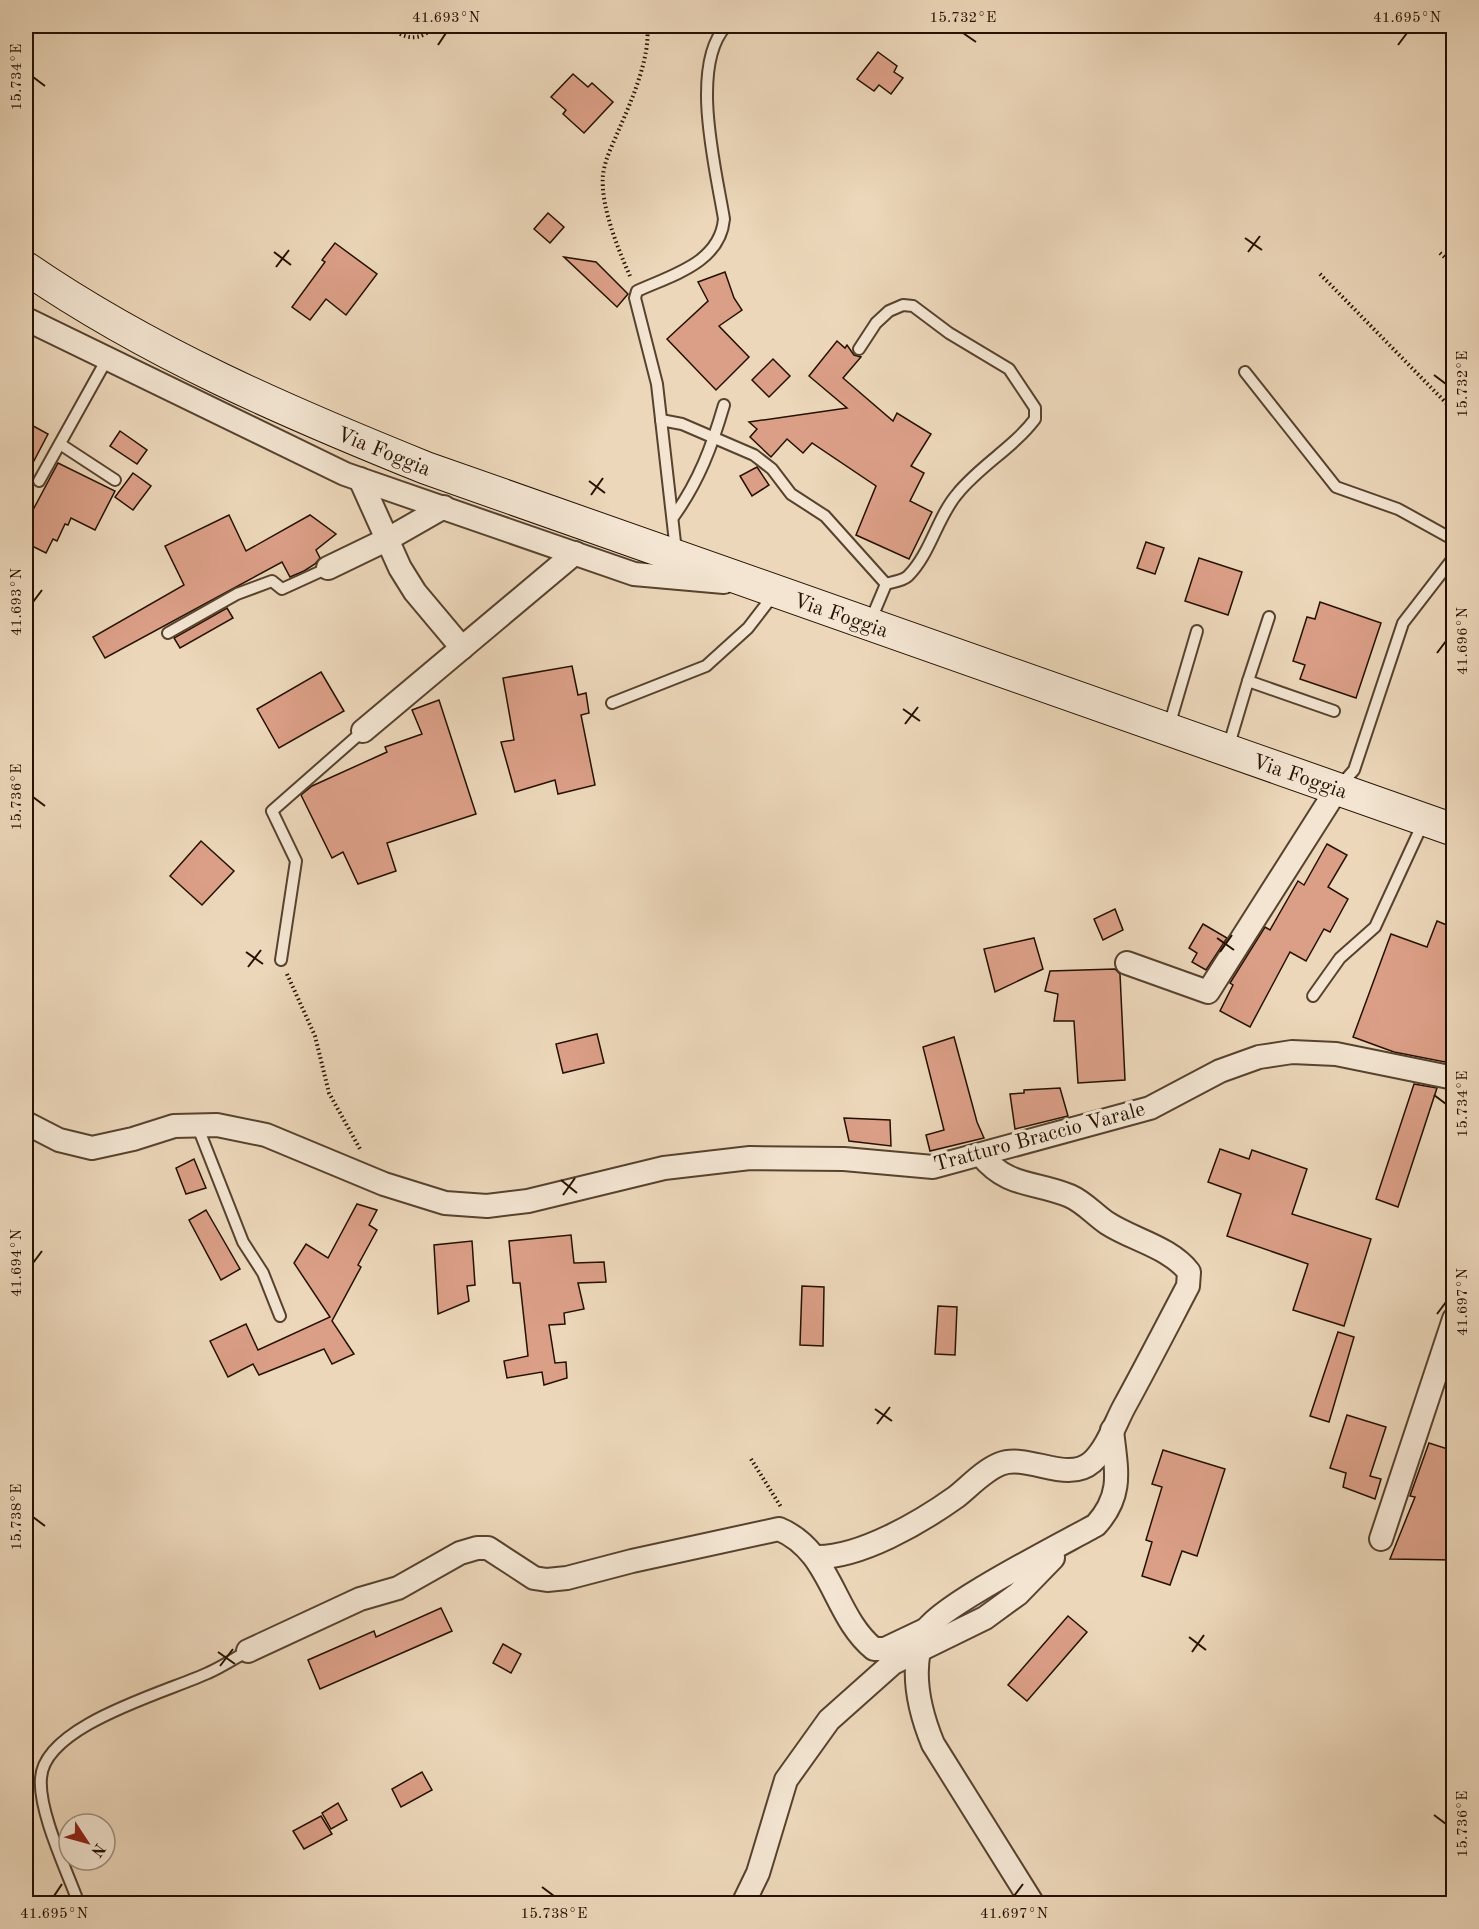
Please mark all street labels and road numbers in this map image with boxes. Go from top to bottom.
street label: Via Foggia [334,424,433,481]
street label: Via Foggia [790,590,891,642]
street label: Via Foggia [1249,751,1350,803]
street label: Tratturo Braccio Varale [931,1099,1147,1176]

